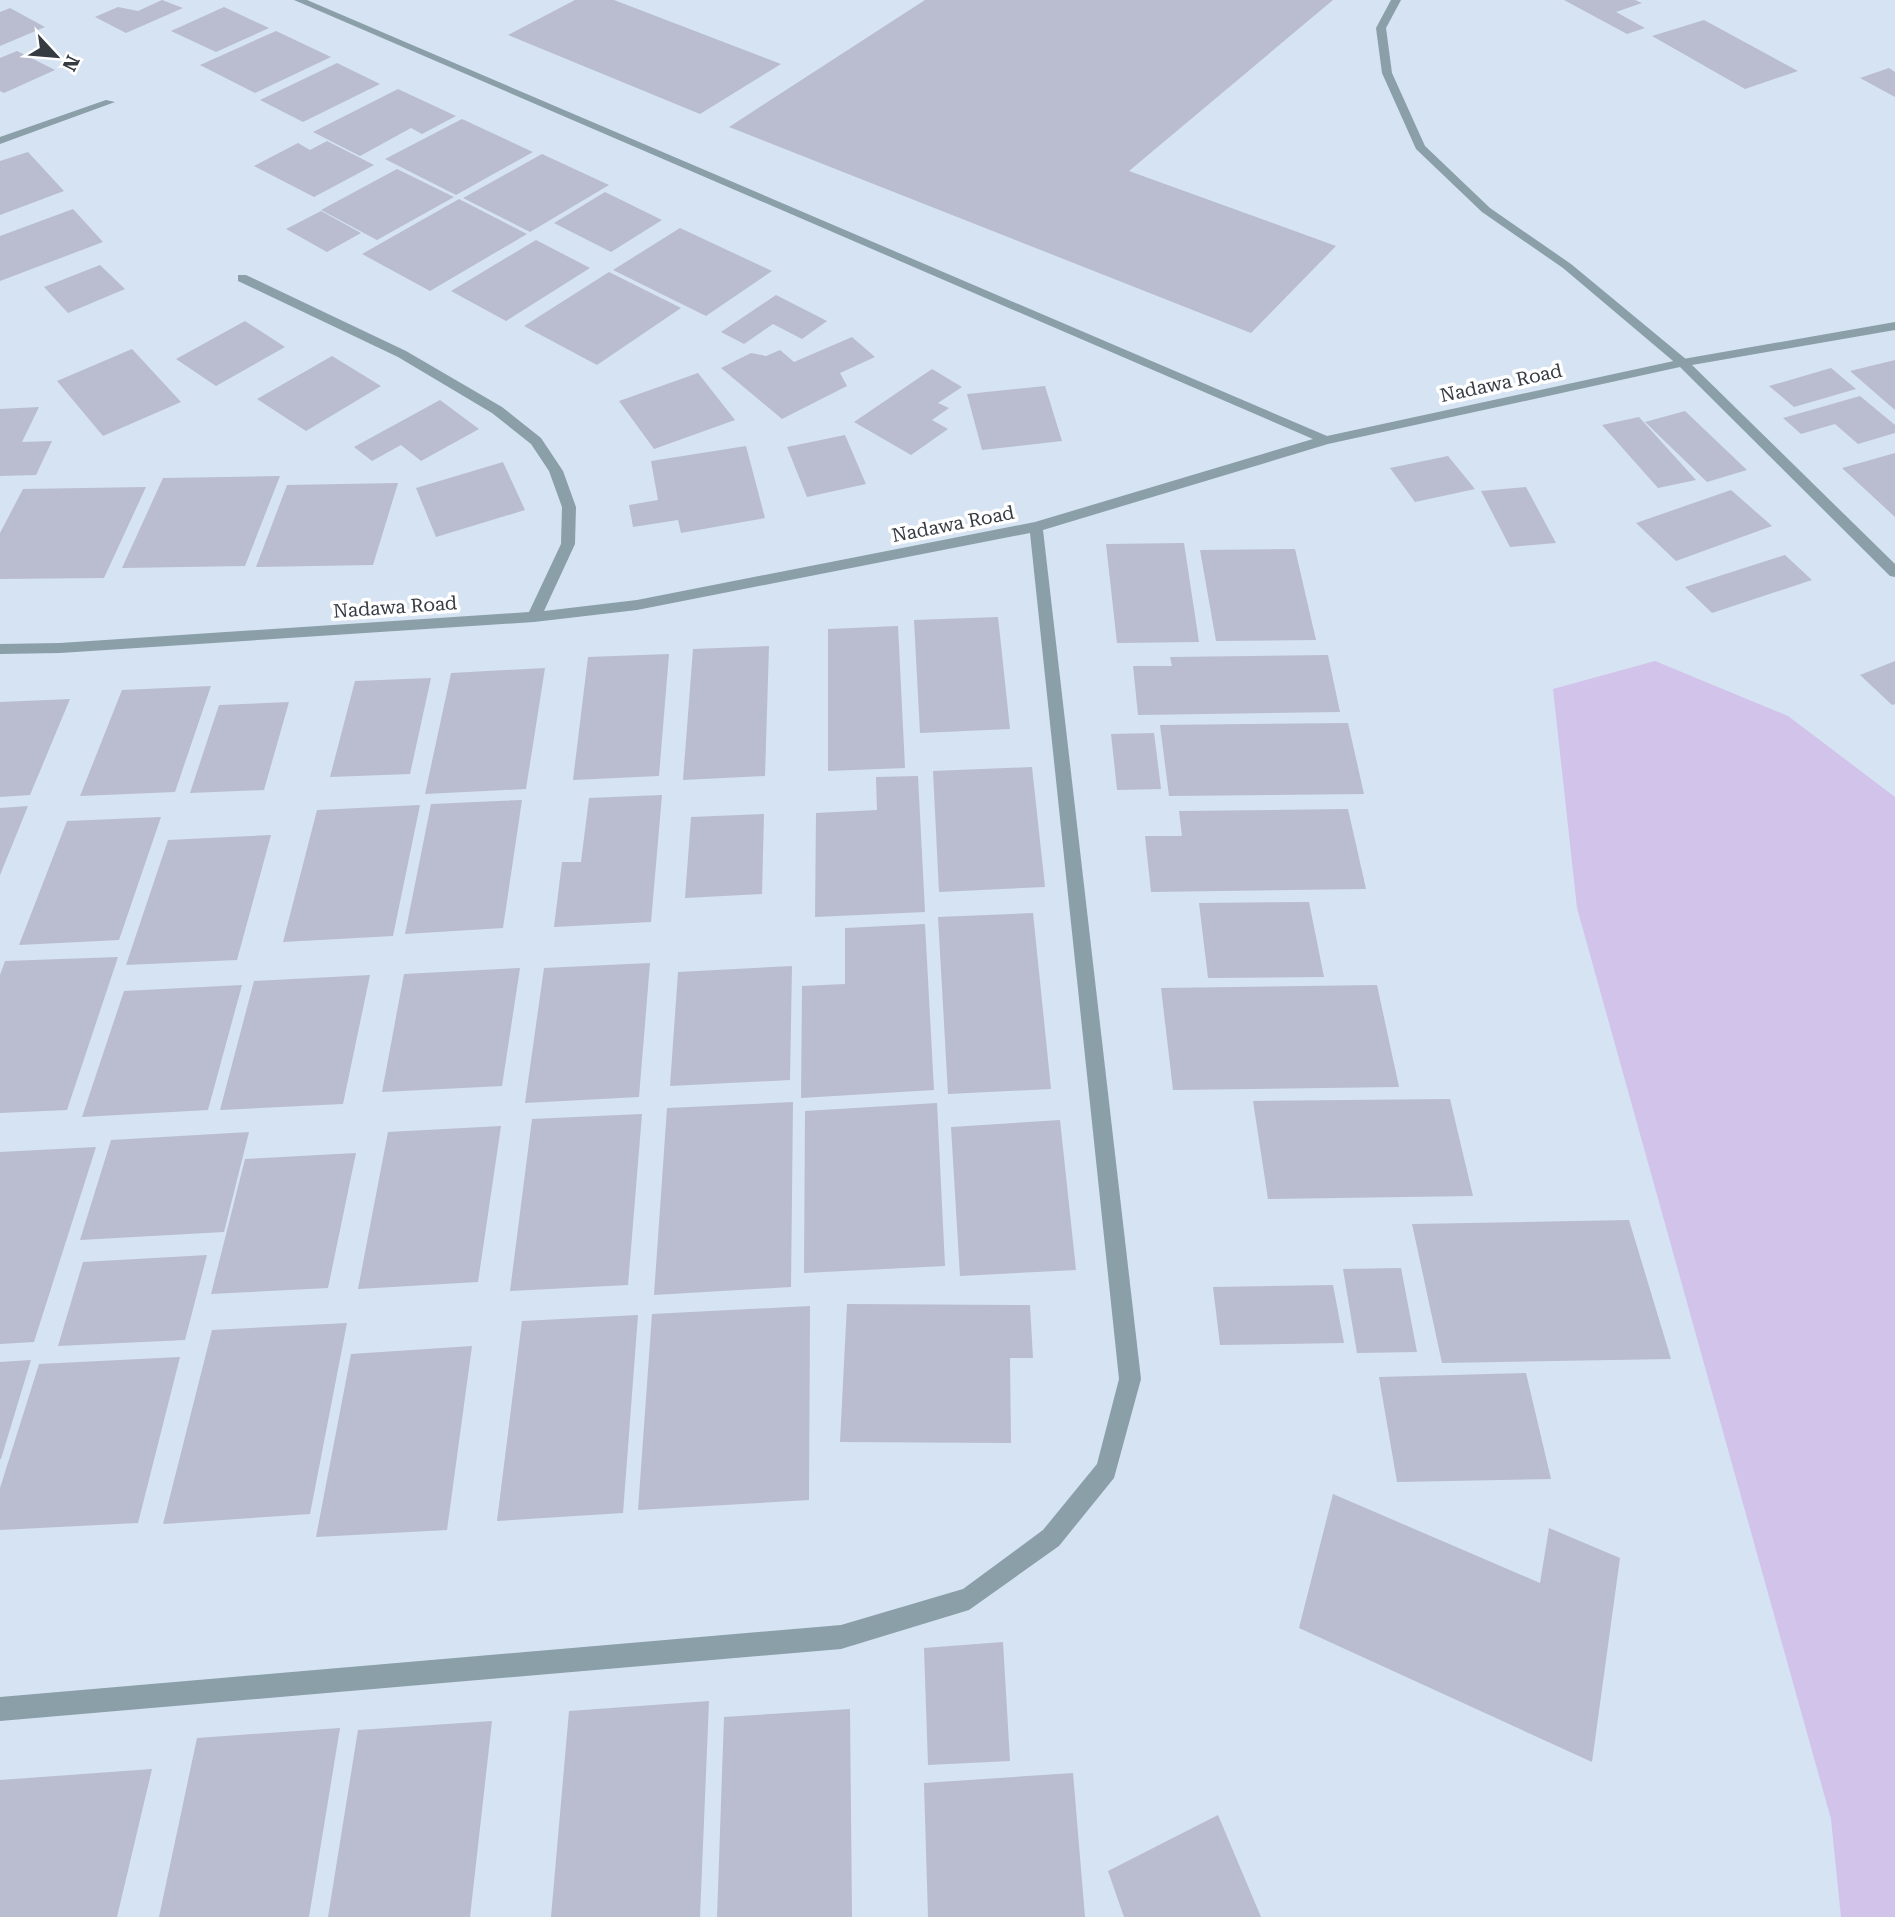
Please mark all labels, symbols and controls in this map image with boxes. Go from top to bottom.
north arrow [21,21,91,91]
text: N [57,52,84,75]
street label: Nadawa Road [1438,359,1564,407]
street label: Nadawa Road [890,501,1016,547]
street label: Nadawa Road [332,591,458,623]

